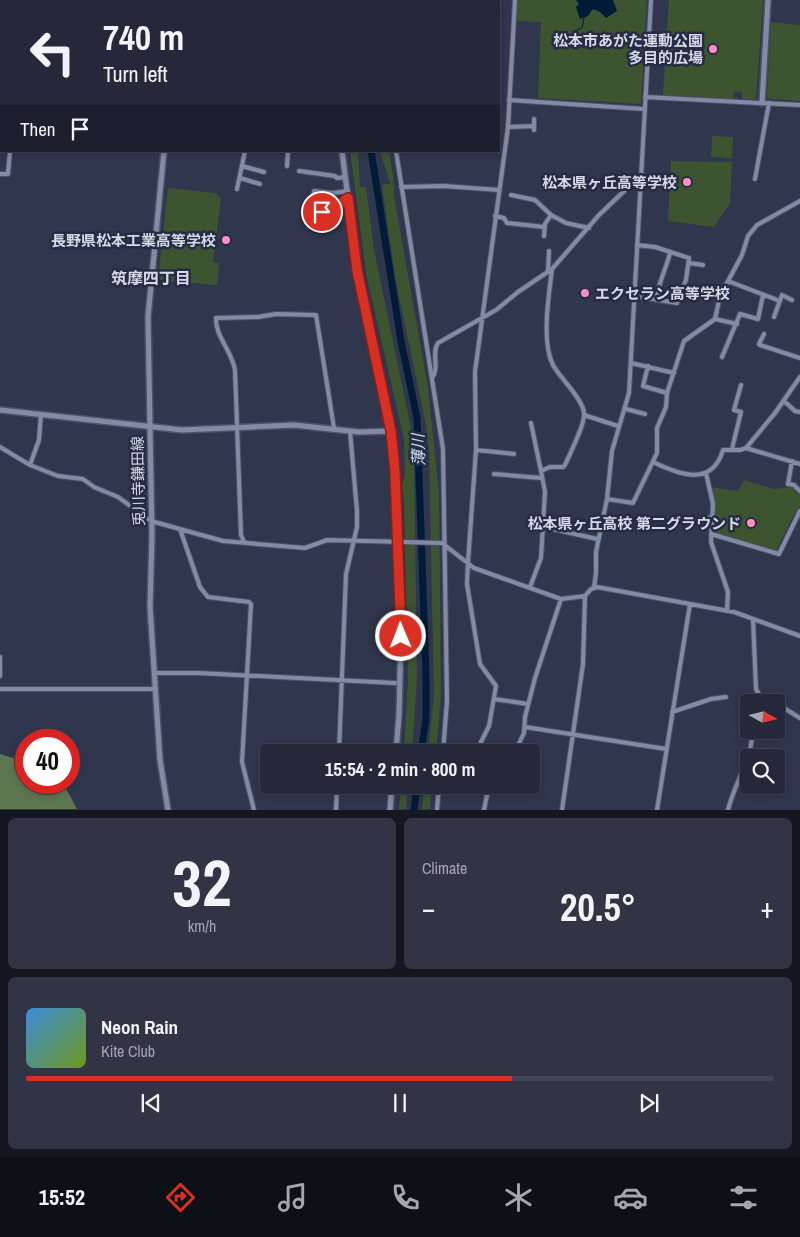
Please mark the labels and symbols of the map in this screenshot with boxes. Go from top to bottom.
place label: 松本市あがた運動公園 多目的広場 [553,30,703,68]
marker: 松本市あがた運動公園 多目的広場 [707,43,719,55]
place label: 松本県ヶ丘高等学校 [542,172,677,193]
marker: 松本県ヶ丘高等学校 [681,176,693,188]
pin [301,191,343,233]
place label: 長野県松本工業高等学校 [51,230,216,251]
marker: 長野県松本工業高等学校 [220,234,232,246]
district label: 筑摩四丁目 [111,267,191,289]
place label: エクセラン高等学校 [595,283,730,304]
marker: エクセラン高等学校 [579,287,591,299]
water label: 薄川 [406,432,430,466]
street label: 兎川寺鎌田線 [127,436,149,526]
place label: 松本県ヶ丘高校 第二グラウンド [528,513,741,534]
marker: 松本県ヶ丘高校 第二グラウンド [745,517,757,529]
position arrow [374,609,426,661]
north arrow [740,694,785,739]
speed limit sign: 40 [15,729,80,794]

